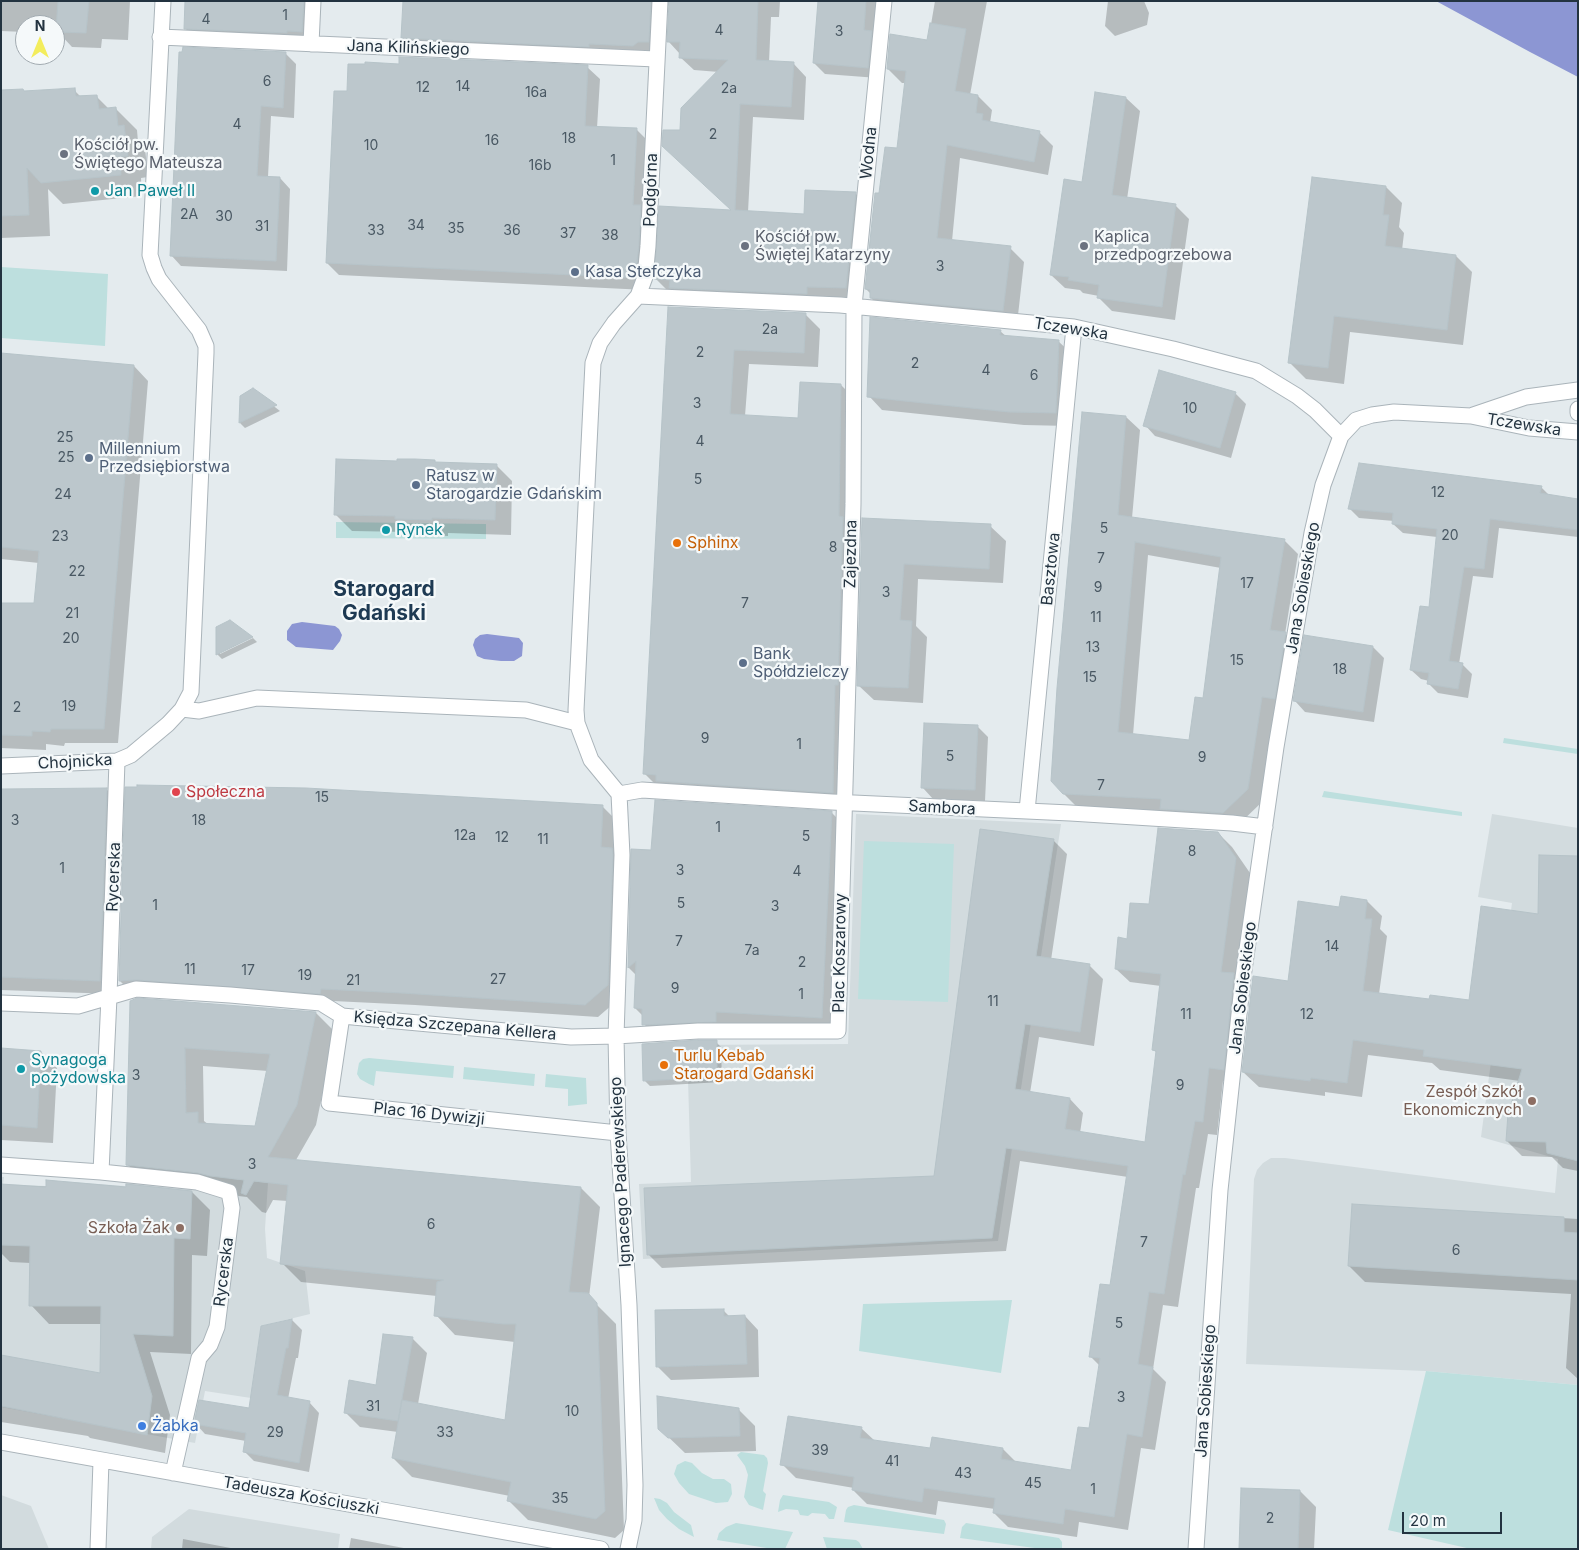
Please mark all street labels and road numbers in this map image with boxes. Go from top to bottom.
street label: Jana Kilińskiego [346,36,470,60]
street label: Wodna [857,126,881,180]
street label: Podgórna [640,153,662,227]
street label: Tczewska [1032,314,1110,344]
street label: Tczewska [1485,410,1563,440]
street label: Zajezdna [841,519,861,589]
street label: Jana Sobieskiego [1282,520,1324,656]
street label: Basztowa [1038,532,1064,606]
street label: Chojnicka [37,750,113,774]
street label: Sambora [908,797,976,819]
street label: Rycerska [103,842,125,912]
street label: Plac Koszarowy [829,893,851,1013]
street label: Jana Sobieskiego [1225,920,1261,1056]
street label: Księdza Szczepana Kellera [353,1008,557,1044]
street label: Ignacego Paderewskiego [606,1076,636,1268]
street label: Plac 16 Dywizji [372,1099,486,1129]
street label: Rycerska [210,1236,238,1308]
street label: Jana Sobieskiego [1192,1324,1220,1458]
street label: Tadeusza Kościuszki [222,1473,380,1519]

